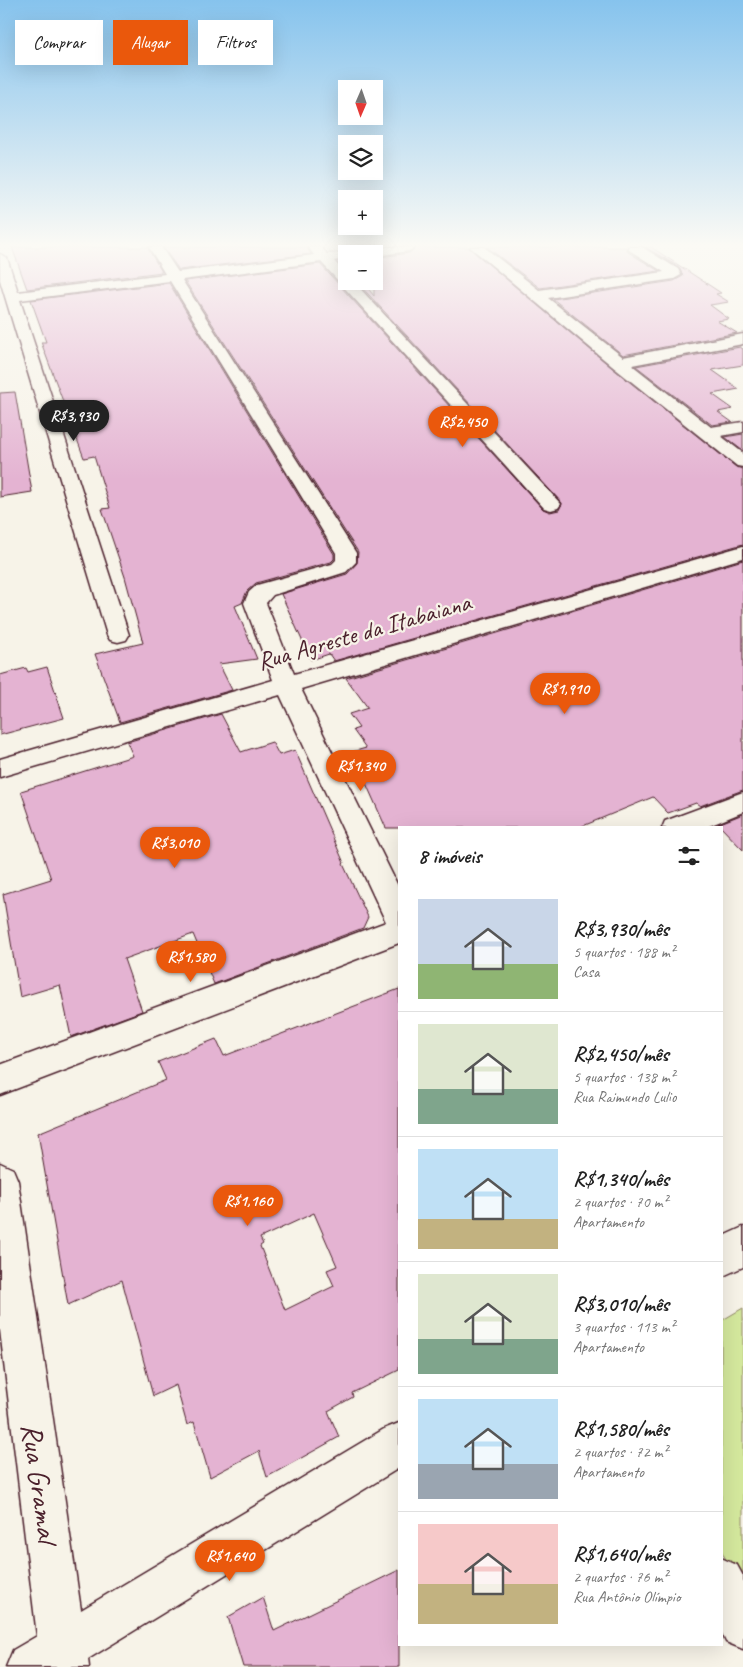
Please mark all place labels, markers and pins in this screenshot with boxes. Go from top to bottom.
pin: R$3,930 [28,400,120,442]
pin: R$2,450 [417,406,509,448]
pin: R$1,910 [519,672,611,715]
pin: R$1,340 [315,750,407,792]
pin: R$3,010 [129,826,221,869]
pin: R$1,580 [145,940,237,983]
pin: R$1,160 [202,1184,294,1227]
pin: R$1,640 [184,1540,276,1582]

